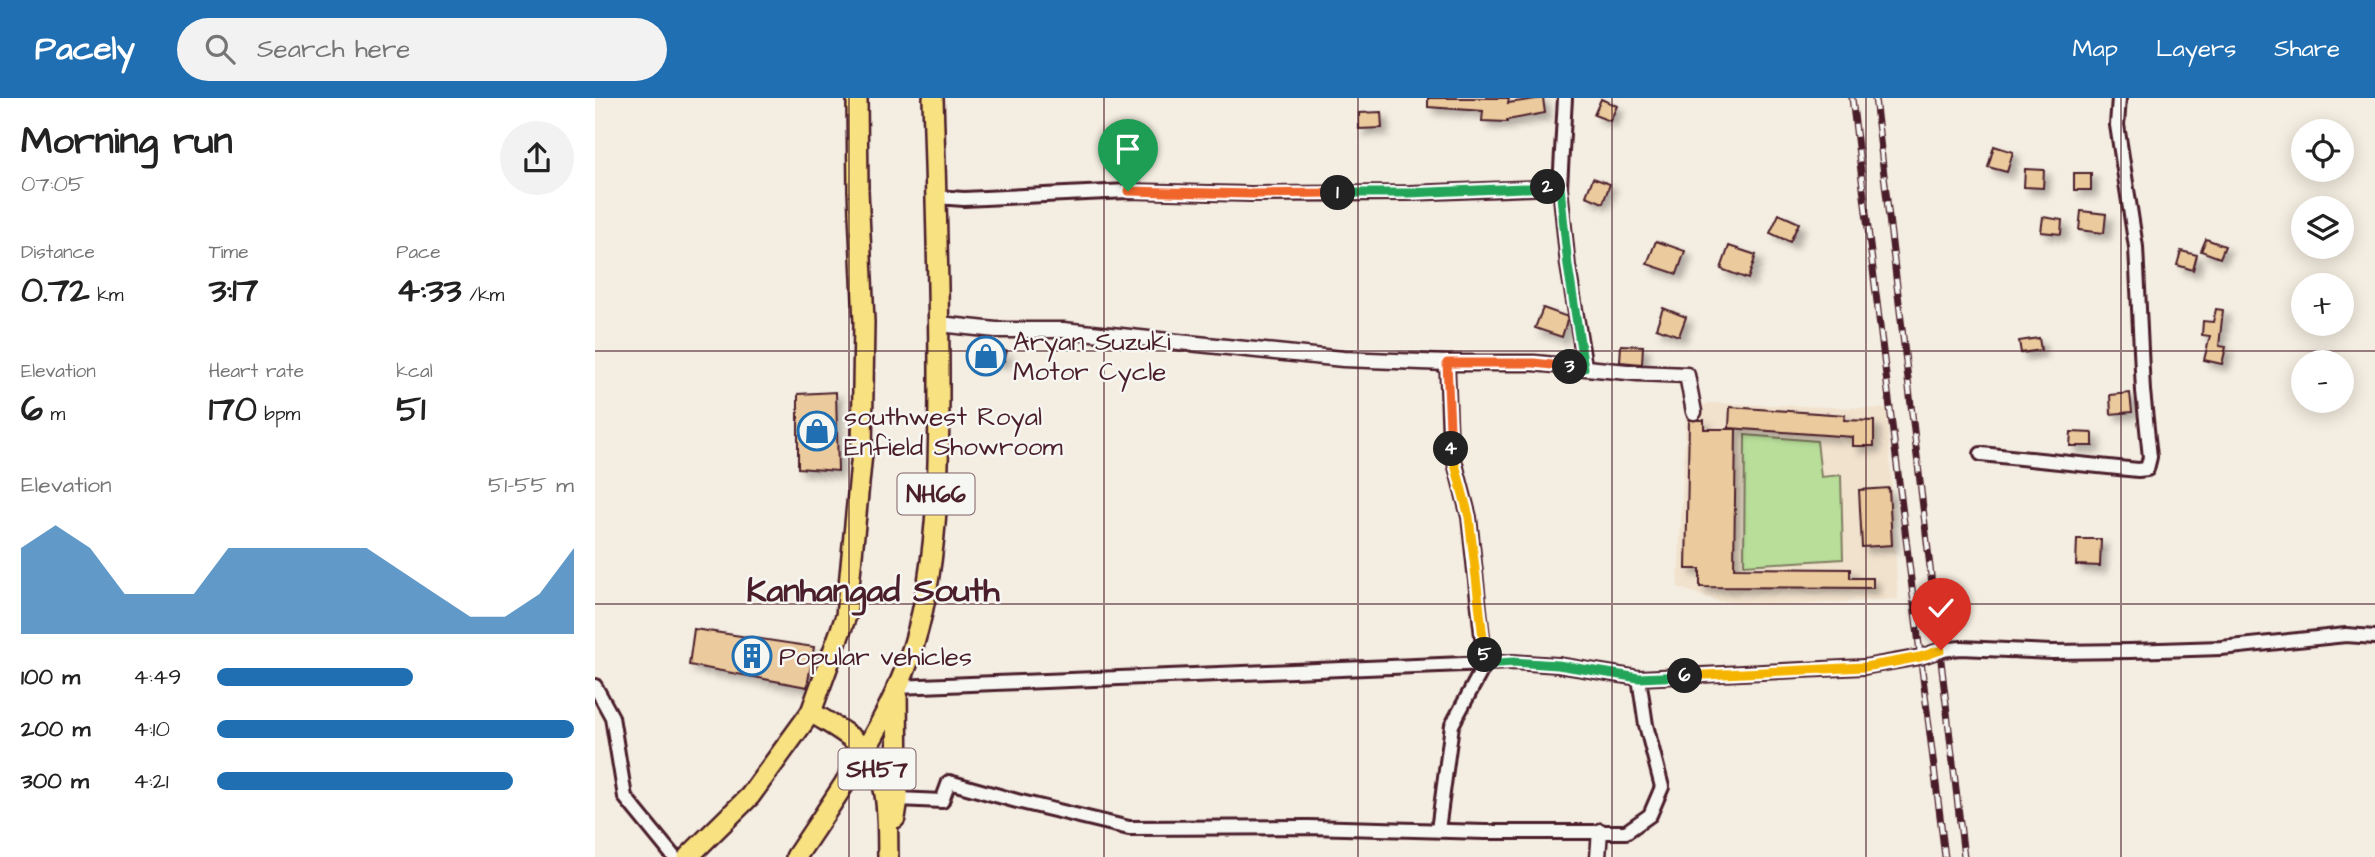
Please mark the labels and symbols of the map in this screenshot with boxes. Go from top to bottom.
pin [1098,119,1158,191]
pin: 2 [1531,170,1565,204]
pin: 1 [1321,176,1355,210]
place label: Aryan Suzuki Motor Cycle [1013,324,1171,392]
shop icon: Aryan Suzuki Motor Cycle [965,335,1007,377]
pin: 3 [1553,350,1587,384]
place label: southwest Royal Enfield Showroom [844,399,1063,465]
shop icon: southwest Royal Enfield Showroom [796,410,838,452]
pin: 4 [1433,432,1469,466]
road number: NH66 [897,474,975,514]
district label: Kanhangad South [746,568,1000,616]
pin [1911,578,1971,650]
building icon: Popular vehicles [731,635,773,677]
pin: 5 [1467,638,1503,672]
place label: Popular vehicles [779,639,972,675]
pin: 6 [1667,658,1703,694]
road number: SH57 [839,748,915,790]

